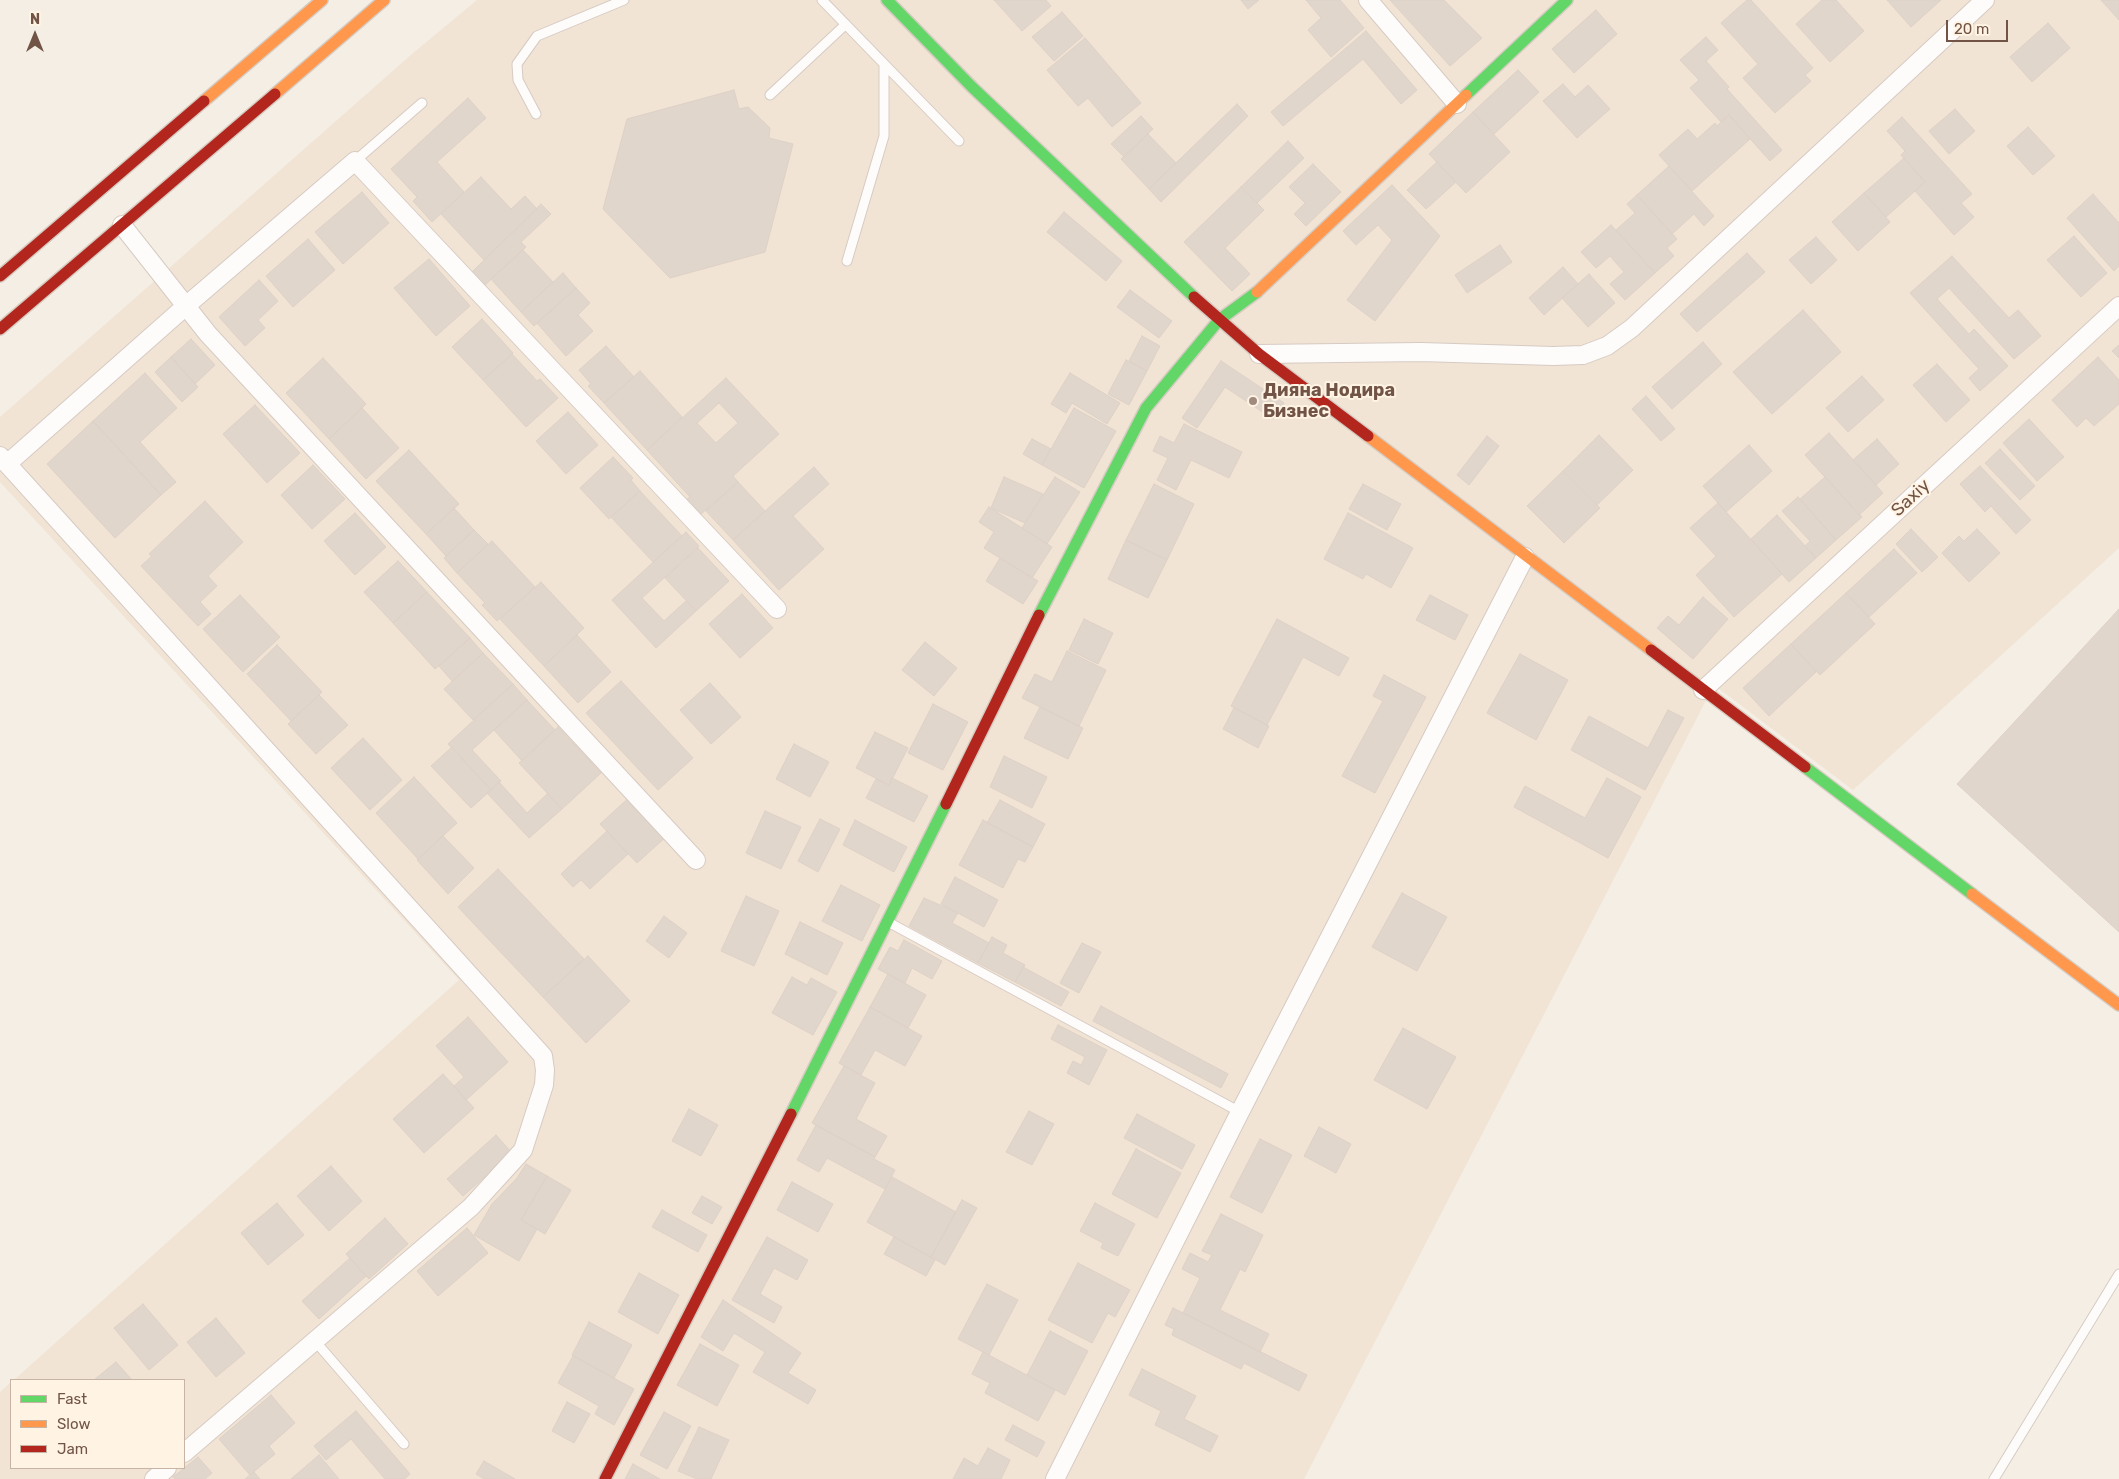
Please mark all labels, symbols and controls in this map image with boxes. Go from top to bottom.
north arrow [10,10,60,60]
scale bar [1949,10,2012,42]
text: N [30,11,40,28]
text: 20 m [1954,20,1989,38]
place label: Дияна Нодира Бизнес [1263,380,1395,422]
marker: Дияна Нодира Бизнес [1247,395,1259,407]
street label: Saxiy [1887,475,1935,521]
legend [10,1379,185,1469]
text: Fast [57,1390,87,1408]
text: Slow [57,1415,90,1433]
text: Jam [57,1440,88,1458]

